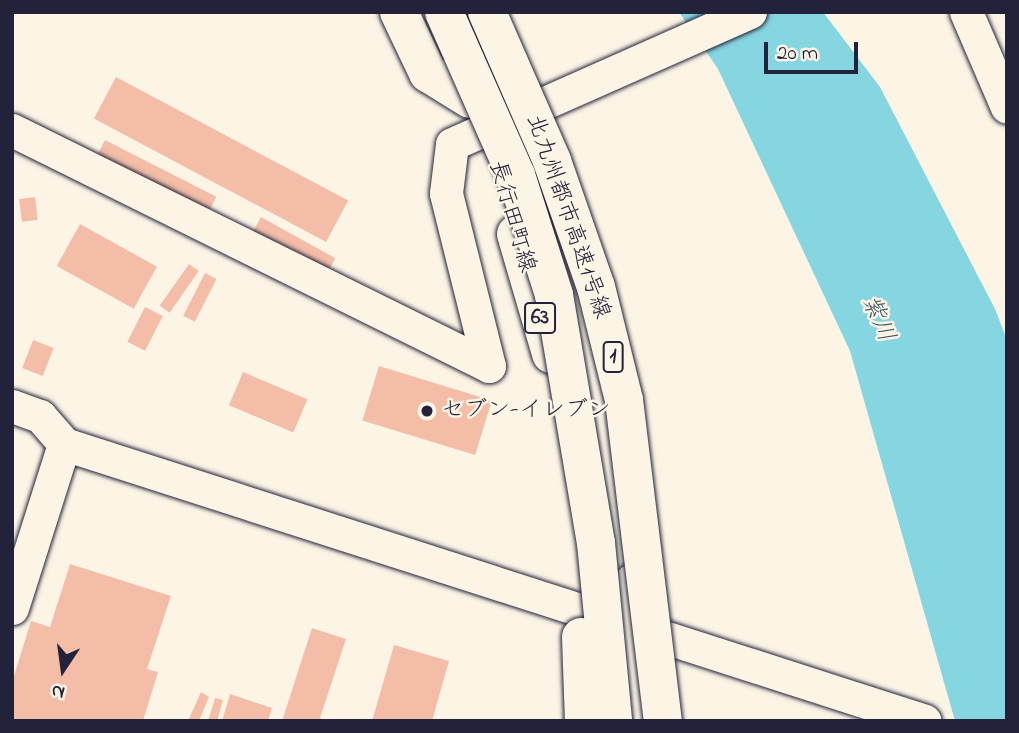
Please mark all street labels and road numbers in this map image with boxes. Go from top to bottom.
street label: 北九州都市高速1号線 [519,111,615,323]
street label: 長行田町線 [482,158,540,276]
road number: 63 [522,300,558,336]
road number: 1 [602,340,624,374]

